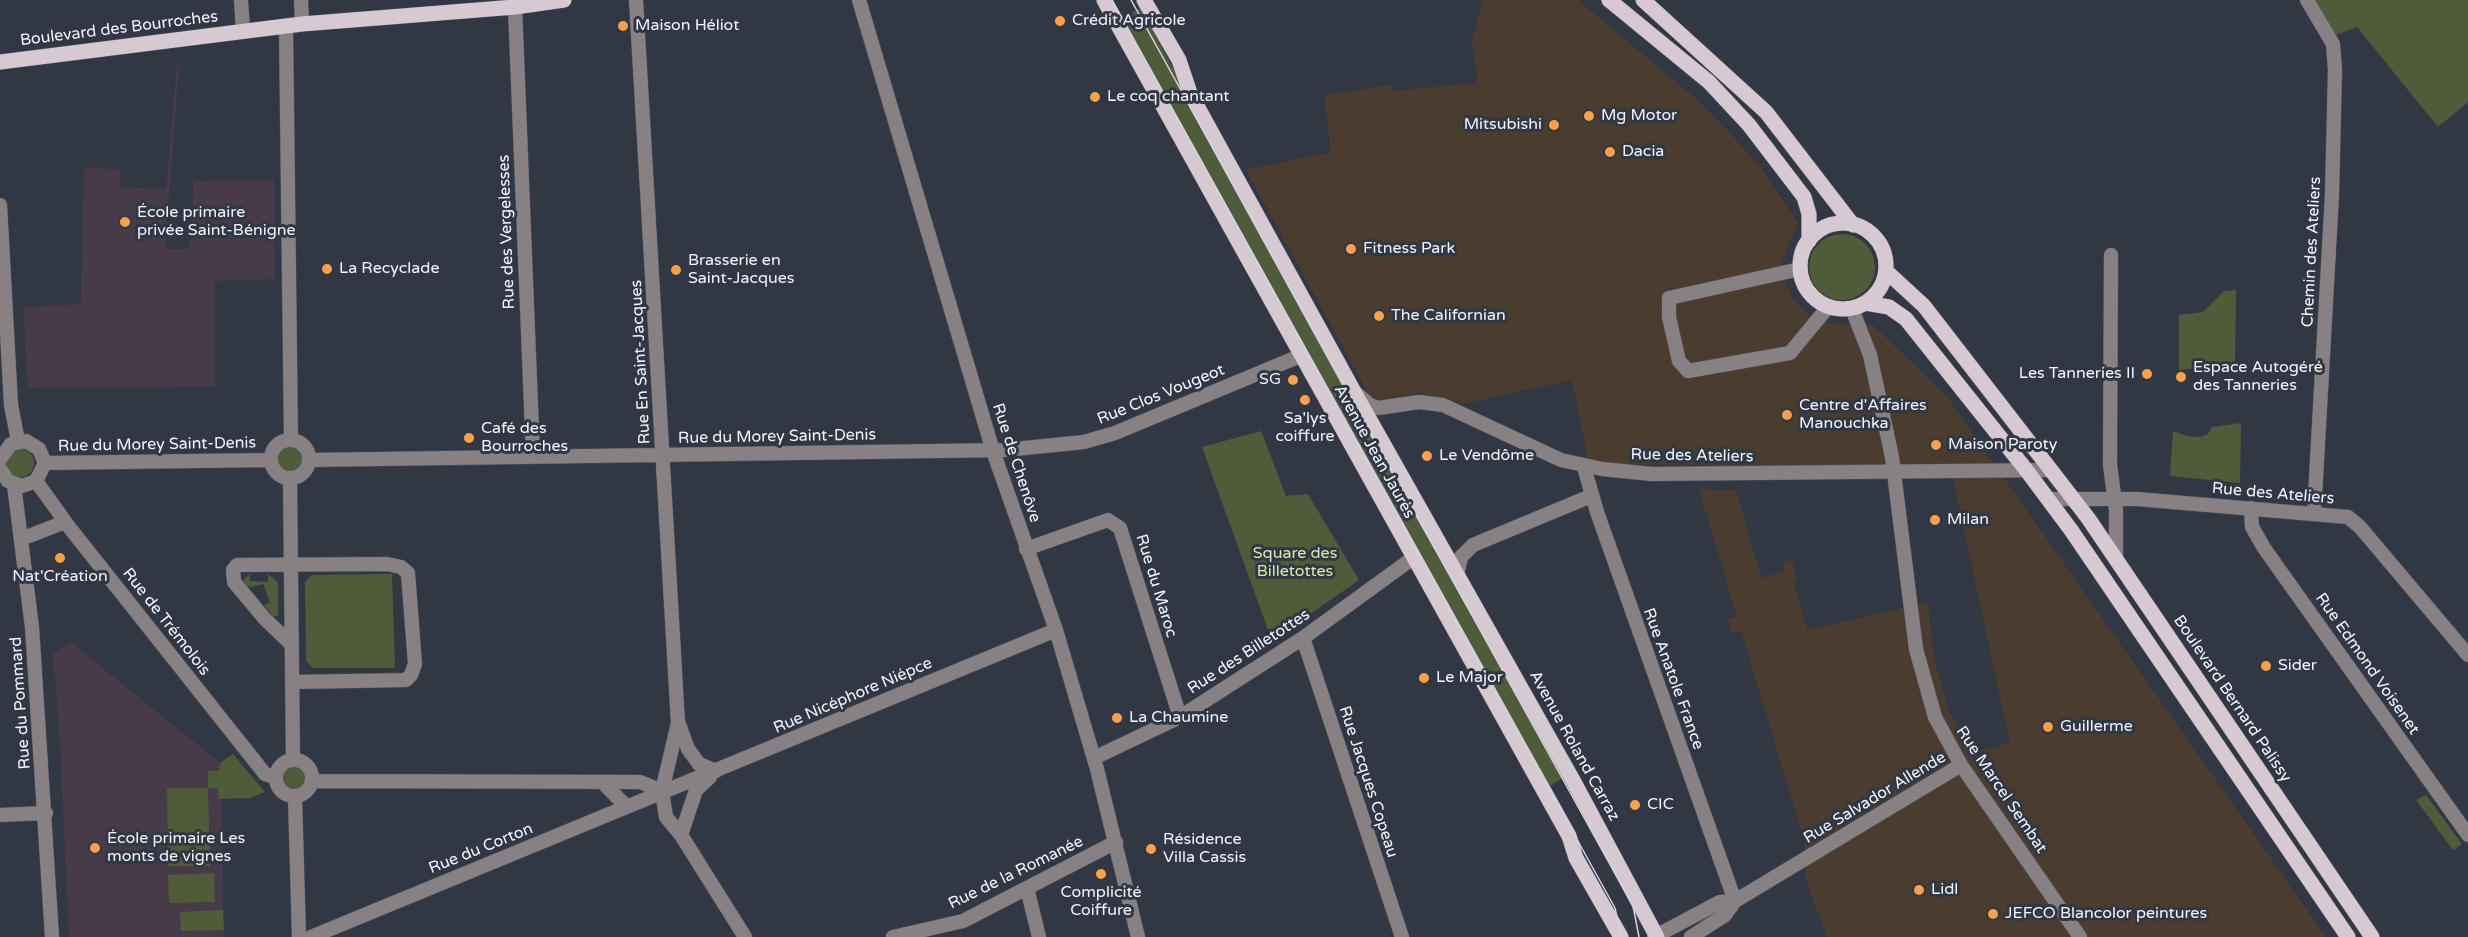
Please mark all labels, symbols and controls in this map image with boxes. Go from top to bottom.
street label: Boulevard des Bourroches [19,7,219,51]
place label: Crédit Agricole [1072,11,1185,31]
marker: Crédit Agricole [1053,14,1067,28]
place label: Maison Héliot [635,16,739,36]
marker: Maison Héliot [616,19,630,33]
place label: Le coq chantant [1107,87,1229,107]
marker: Le coq chantant [1088,90,1102,104]
place label: Mg Motor [1601,106,1677,126]
marker: Mg Motor [1582,109,1596,123]
place label: Mitsubishi [1464,115,1542,135]
marker: Mitsubishi [1547,118,1561,132]
place label: Dacia [1622,142,1664,162]
marker: Dacia [1603,145,1617,159]
street label: Rue des Vergelesses [495,154,519,310]
street label: Chemin des Ateliers [2298,176,2326,328]
place label: École primaire privée Saint-Bénigne [137,203,296,241]
marker: École primaire privée Saint-Bénigne [118,215,132,229]
place label: Fitness Park [1363,239,1455,259]
marker: Fitness Park [1344,242,1358,256]
place label: Brasserie en Saint-Jacques [688,251,795,289]
place label: La Recyclade [339,259,439,279]
marker: La Recyclade [320,262,334,276]
marker: Brasserie en Saint-Jacques [669,263,683,277]
street label: Rue En Saint-Jacques [627,279,655,445]
place label: The Californian [1391,306,1506,326]
marker: The Californian [1372,309,1386,323]
place label: Espace Autogéré des Tanneries [2193,358,2323,396]
street label: Rue Clos Vougeot [1095,361,1227,429]
place label: Les Tanneries II [2019,364,2135,384]
marker: Les Tanneries II [2140,367,2154,381]
place label: SG [1259,370,1281,390]
marker: Espace Autogéré des Tanneries [2174,370,2188,384]
marker: SG [1286,373,1300,387]
street label: Avenue Jean Jaurès [1329,382,1419,522]
marker: Sa'lys coiffure [1298,393,1312,407]
place label: Centre d'Affaires Manouchka [1799,396,1927,434]
street label: Rue de Chenôve [988,401,1044,525]
marker: Centre d'Affaires Manouchka [1780,408,1794,422]
place label: Sa'lys coiffure [1275,409,1335,447]
place label: Café des Bourroches [481,419,568,457]
street label: Rue du Morey Saint-Denis [678,426,876,448]
marker: Café des Bourroches [462,431,476,445]
street label: Rue du Morey Saint-Denis [58,434,256,456]
place label: Maison Paroty [1948,435,2057,455]
marker: Maison Paroty [1929,438,1943,452]
street label: Rue des Ateliers [1630,445,1754,467]
place label: Le Vendôme [1439,446,1534,466]
marker: Le Vendôme [1420,449,1434,463]
street label: Rue des Ateliers [2211,479,2335,509]
place label: Milan [1947,510,1989,530]
marker: Milan [1928,513,1942,527]
street label: Rue du Maroc [1131,532,1181,640]
park label: Square des Billetottes [1253,544,1337,582]
marker: Nat'Création [53,551,67,565]
street label: Rue de Trémolois [118,564,214,680]
place label: Nat'Création [12,567,108,587]
street label: Rue Edmond Voisenet [2311,590,2423,738]
street label: Rue des Billetottes [1184,605,1314,699]
street label: Rue Anatole France [1638,606,1708,752]
street label: Boulevard Bernard Palissy [2169,612,2295,786]
street label: Rue du Pommard [7,636,35,770]
street label: Rue Nicéphore Niépce [771,654,935,738]
place label: Sider [2278,656,2317,676]
marker: Sider [2259,659,2273,673]
place label: Le Major [1436,668,1503,688]
street label: Avenue Roland Carraz [1525,668,1623,824]
marker: Le Major [1417,671,1431,685]
street label: Rue Jacques Copeau [1334,704,1402,860]
place label: La Chaumine [1129,708,1228,728]
marker: La Chaumine [1110,711,1124,725]
place label: Guillerme [2060,717,2133,737]
marker: Guillerme [2041,720,2055,734]
street label: Rue Marcel Sembat [1951,723,2051,857]
street label: Rue Salvador Allende [1800,748,1950,848]
place label: CIC [1647,795,1674,815]
marker: CIC [1628,798,1642,812]
street label: Rue du Corton [426,819,536,879]
place label: École primaire Les monts de vignes [107,829,245,867]
place label: Résidence Villa Cassis [1163,830,1246,868]
street label: Rue de la Romanée [946,832,1086,914]
marker: École primaire Les monts de vignes [88,841,102,855]
marker: Résidence Villa Cassis [1144,842,1158,856]
marker: Complicité Coiffure [1094,867,1108,881]
place label: Lidl [1931,880,1958,900]
place label: Complicité Coiffure [1061,883,1141,921]
marker: Lidl [1912,883,1926,897]
place label: JEFCO Blancolor peintures [2005,904,2207,924]
marker: JEFCO Blancolor peintures [1986,907,2000,921]

